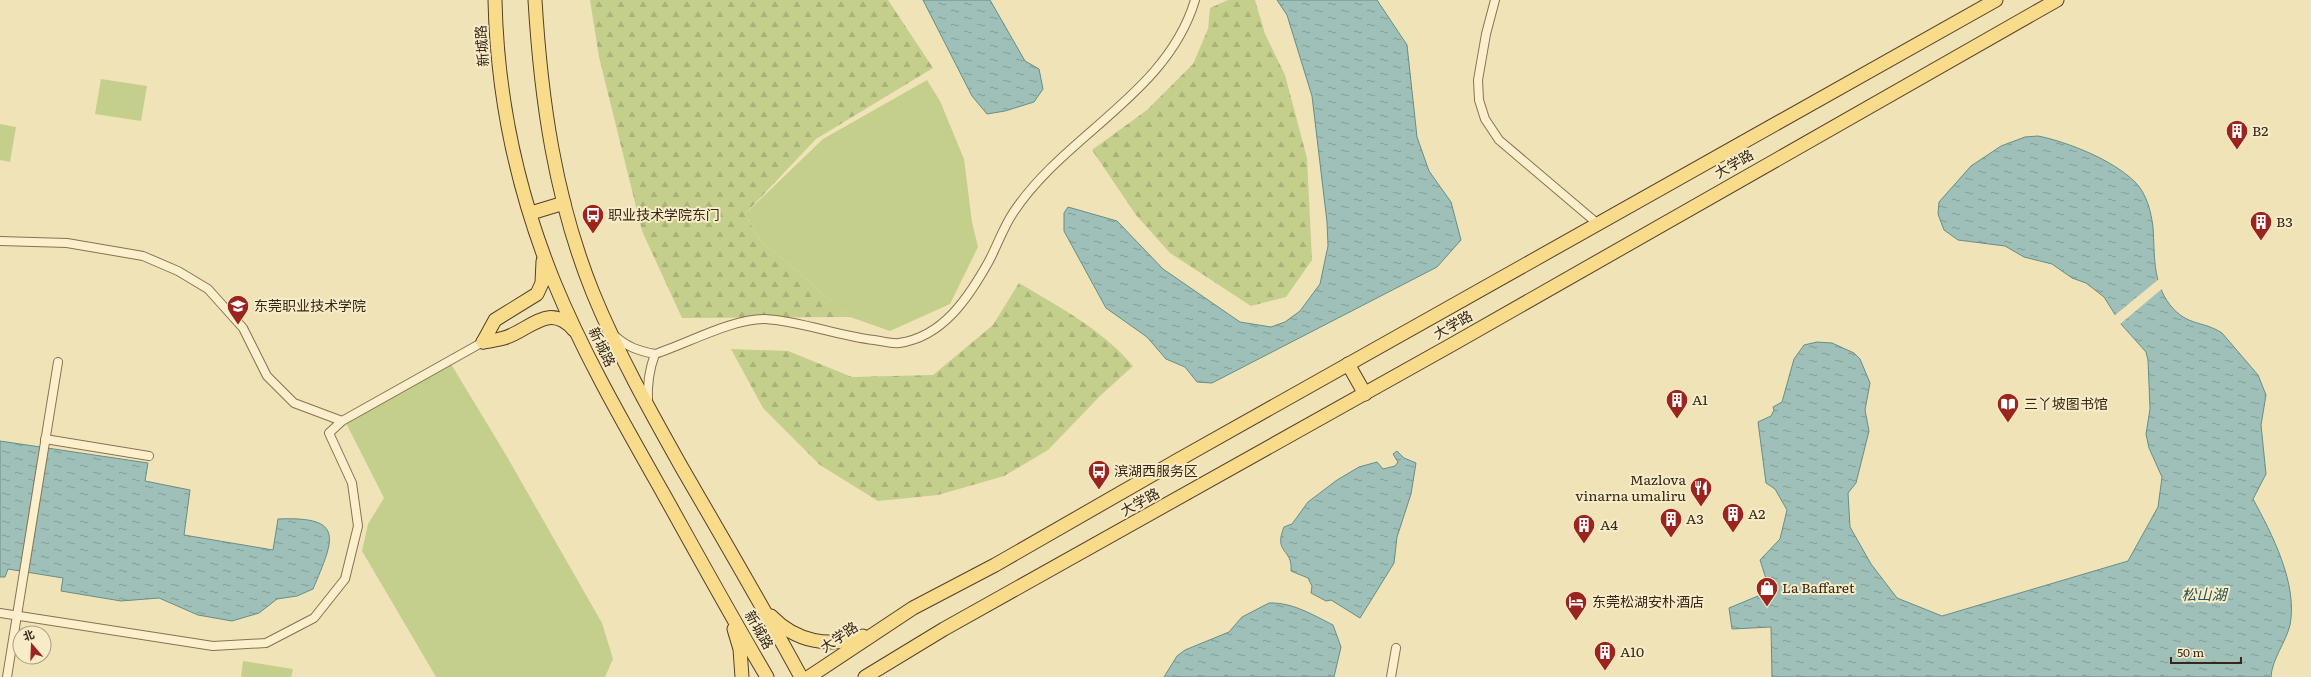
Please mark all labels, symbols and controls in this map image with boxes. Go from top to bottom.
street label: 新城路 [470,24,492,68]
building icon: B2 [2224,118,2250,151]
place label: B2 [2252,120,2268,140]
street label: 大学路 [1710,144,1757,182]
bus stop icon: 职业技术学院东门 [580,202,606,235]
place label: 职业技术学院东门 [608,204,720,224]
building icon: B3 [2248,209,2274,242]
place label: B3 [2276,211,2293,231]
school or university icon: 东莞职业技术学院 [225,293,251,326]
place label: 东莞职业技术学院 [254,295,366,315]
street label: 大学路 [1429,305,1476,343]
street label: 新城路 [585,323,621,370]
building icon: A1 [1664,387,1690,420]
place label: A1 [1692,389,1708,409]
library icon: 三丫坡图书馆 [1995,391,2021,424]
place label: 三丫坡图书馆 [2024,393,2108,413]
bus stop icon: 滨湖西服务区 [1086,458,1112,491]
place label: 滨湖西服务区 [1114,460,1198,480]
place label: Mazlova vinarna umaliru [1575,469,1686,505]
restaurant icon: Mazlova vinarna umaliru [1688,475,1714,508]
street label: 大学路 [1116,482,1163,520]
building icon: A2 [1720,501,1746,534]
place label: A2 [1748,503,1765,523]
building icon: A3 [1658,506,1684,539]
place label: A3 [1686,508,1704,528]
building icon: A4 [1571,512,1597,545]
place label: A4 [1600,514,1618,534]
shop icon: La Baffaret [1754,575,1780,608]
place label: La Baffaret [1782,577,1855,597]
water label: 松山湖 [2181,582,2228,605]
hotel icon: 东莞松湖安朴酒店 [1563,589,1589,622]
place label: 东莞松湖安朴酒店 [1592,591,1704,611]
street label: 新城路 [741,606,779,653]
street label: 大学路 [815,616,861,656]
north arrow [12,625,52,665]
text: 北 [21,625,36,644]
building icon: A10 [1592,639,1618,672]
scale bar [2171,639,2241,665]
place label: A10 [1620,641,1644,661]
text: 50 m [2177,643,2204,661]

